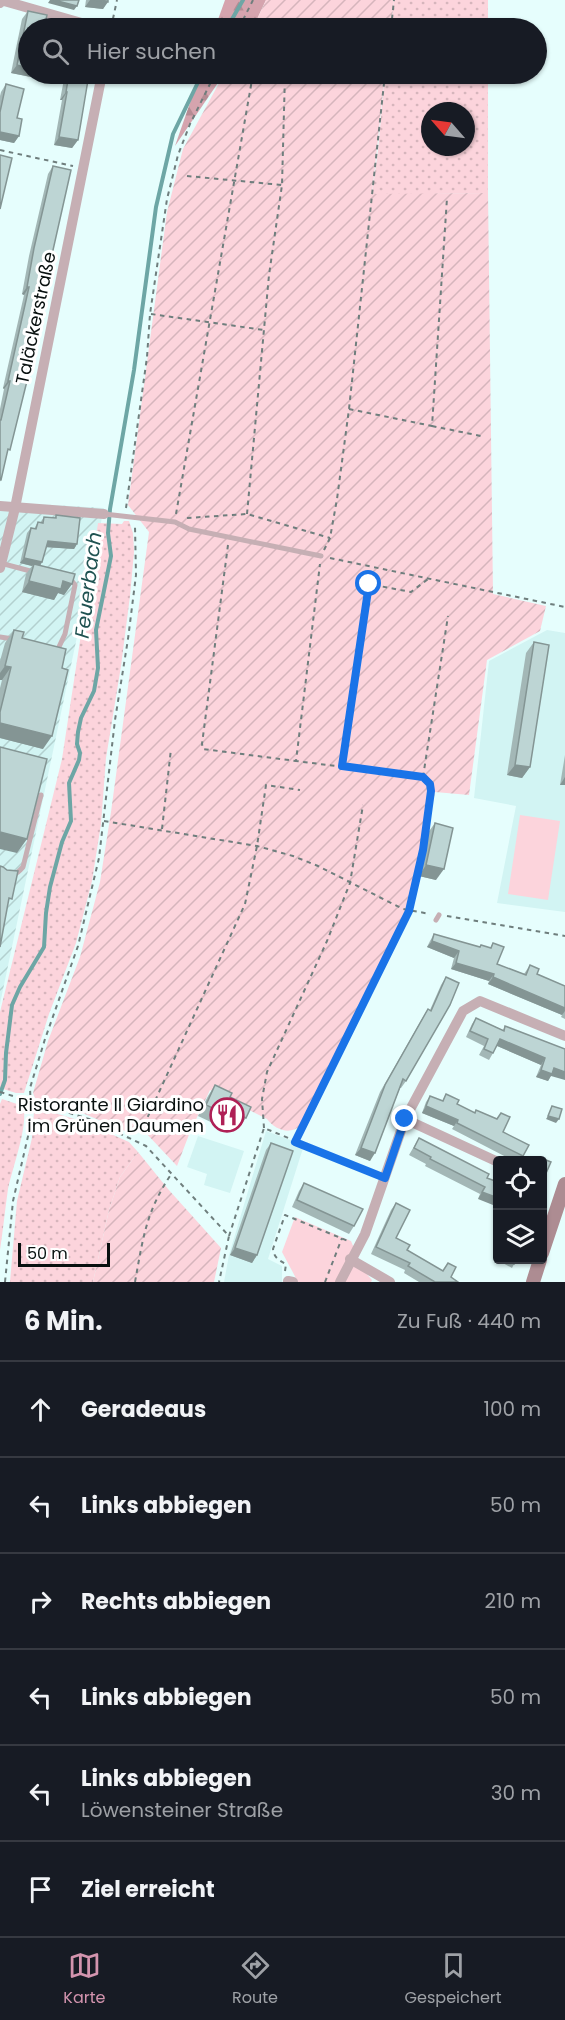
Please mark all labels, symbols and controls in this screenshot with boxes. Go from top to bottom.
search box [18,18,547,84]
icon: search [39,35,72,68]
text: Hier suchen [87,36,216,67]
north arrow [421,102,475,156]
street label: Taläckerstraße [9,249,62,386]
water label: Feuerbach [68,530,108,640]
route start [355,570,381,596]
place label: Ristorante Il Giardino im Grünen Daumen [18,1092,204,1138]
restaurant icon: Ristorante Il Giardino im Grünen Daumen [209,1097,245,1133]
route end [391,1105,417,1131]
map controls [493,1156,547,1264]
button: locate [493,1156,547,1210]
button: layers [493,1210,547,1264]
scale bar [18,1240,110,1268]
text: 50 m [27,1242,68,1265]
text: 6 Min. [24,1303,102,1339]
text: Zu Fuß · 440 m [397,1307,541,1335]
icon: ahead [24,1393,57,1426]
text: Geradeaus [81,1394,206,1425]
text: 100 m [484,1395,541,1423]
icon: left [24,1489,57,1522]
text: Links abbiegen [81,1490,252,1521]
text: 50 m [490,1491,541,1519]
icon: right [24,1585,57,1618]
text: Rechts abbiegen [81,1586,271,1617]
text: 210 m [485,1587,541,1615]
icon: left [24,1681,57,1714]
text: Links abbiegen [81,1682,252,1713]
text: 50 m [490,1683,541,1711]
text: Links abbiegen [81,1763,252,1794]
icon: left [24,1777,57,1810]
text: 30 m [491,1779,541,1807]
text: Löwensteiner Straße [81,1796,283,1824]
icon: arrive [24,1873,57,1906]
text: Ziel erreicht [81,1874,215,1905]
tab: Karte [63,1949,105,2010]
tab: Route [232,1949,278,2010]
tab: Gespeichert [405,1949,502,2010]

